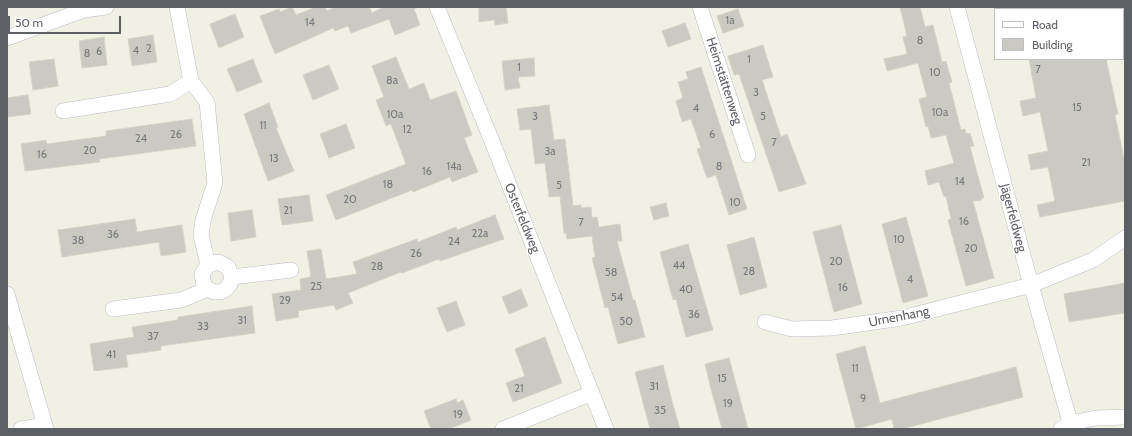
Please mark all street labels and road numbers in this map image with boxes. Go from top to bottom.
street label: Heimstättenweg [703,35,745,127]
street label: Osterfeldweg [501,181,543,255]
street label: Jägerfeldweg [996,182,1030,254]
street label: Urnenhang [867,303,931,331]

